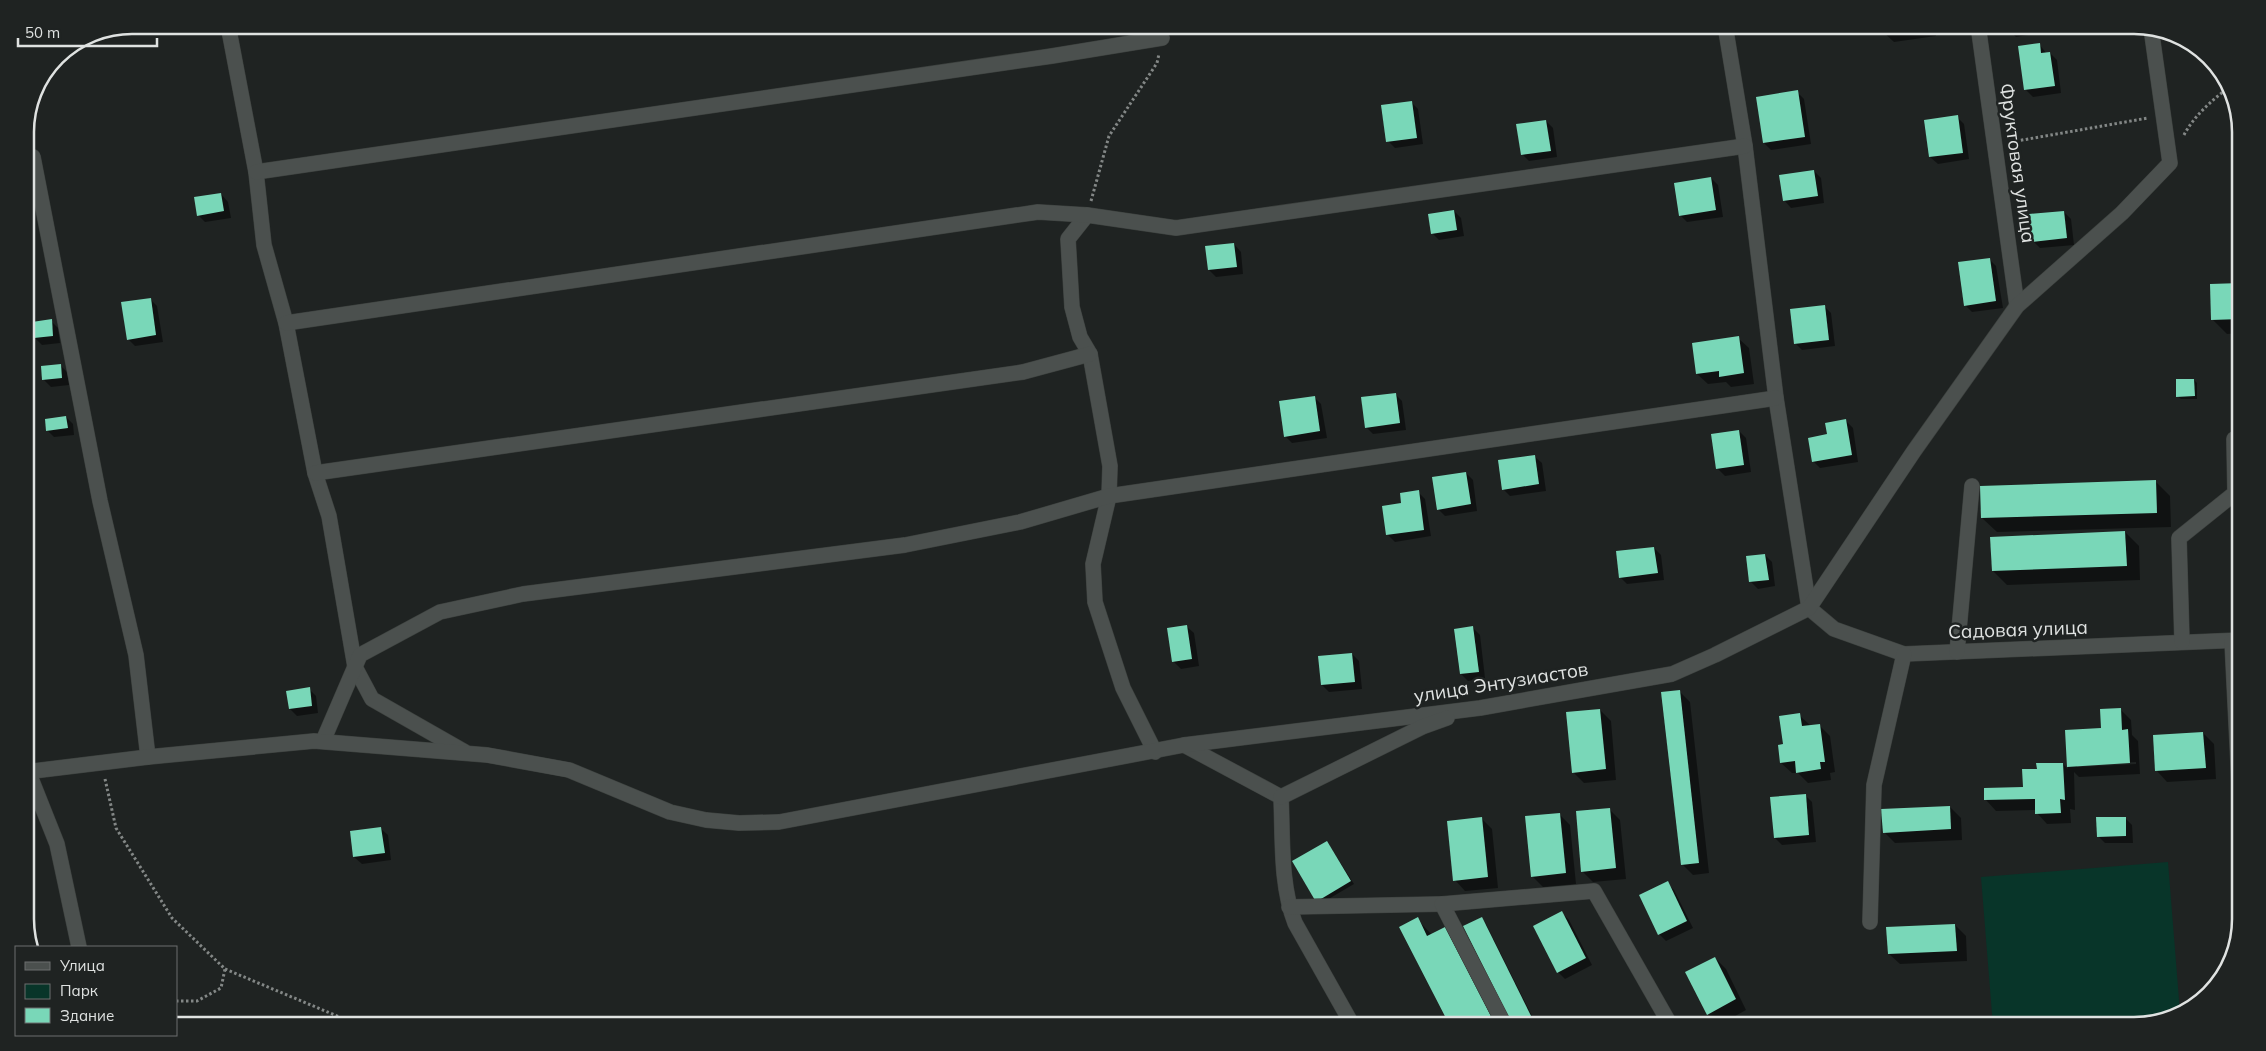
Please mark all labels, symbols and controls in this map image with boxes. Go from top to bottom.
scale bar [18,15,156,47]
text: 50 m [25,23,60,42]
street label: Фруктовая улица [1995,82,2041,244]
street label: Садовая улица [1948,615,2088,643]
street label: улица Энтузиастов [1412,656,1590,708]
legend [15,946,178,1036]
text: Улица [59,956,105,975]
text: Парк [60,981,99,1000]
text: Здание [60,1006,114,1025]

